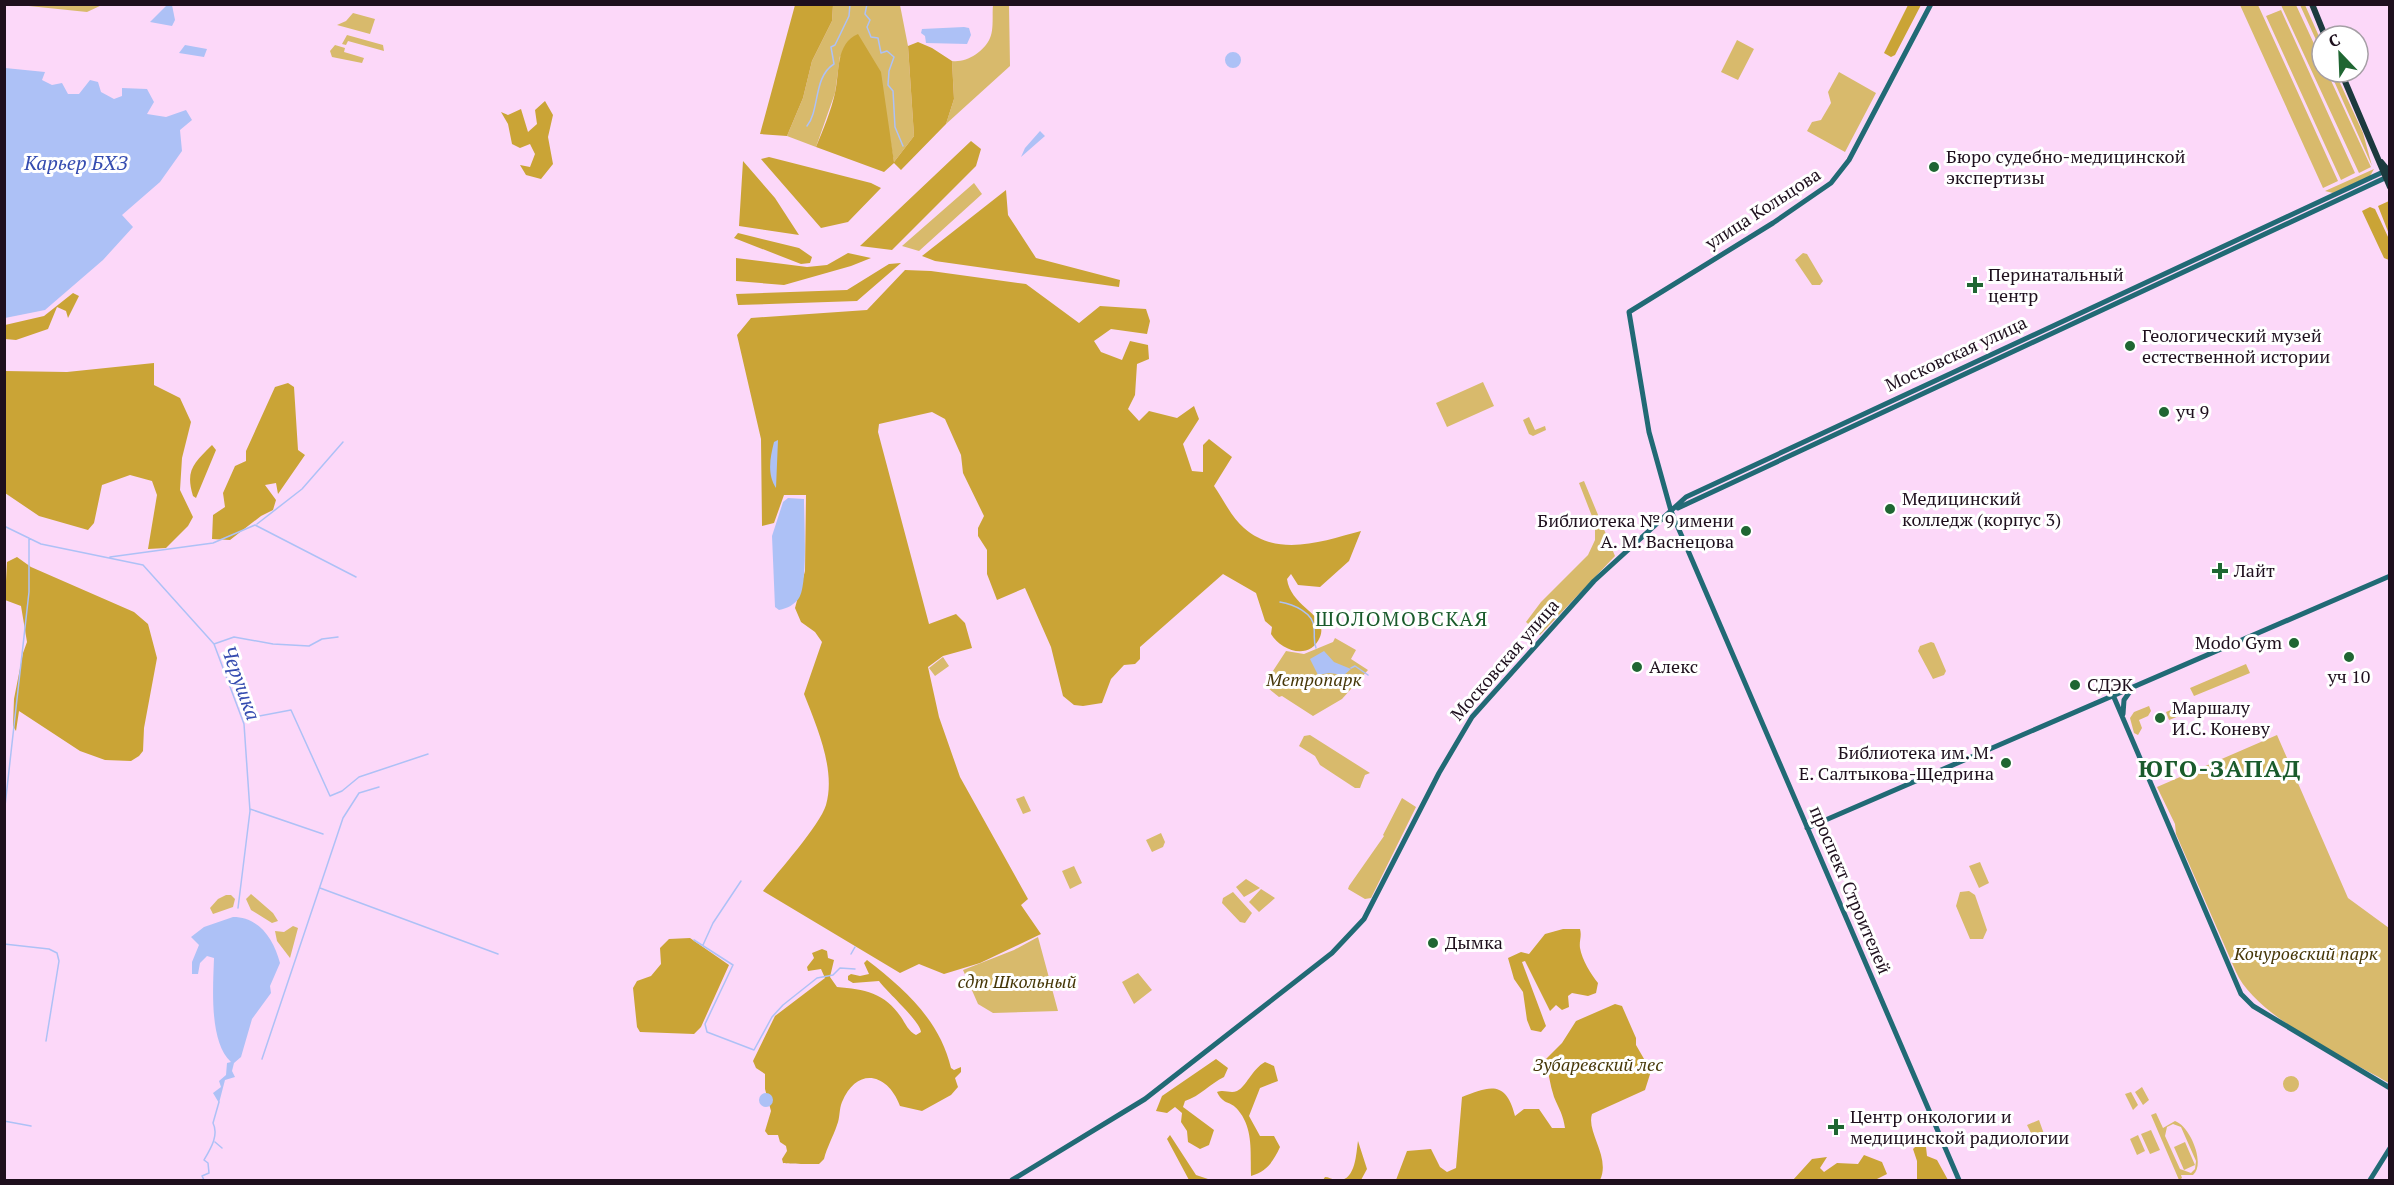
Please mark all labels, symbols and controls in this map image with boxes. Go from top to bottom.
north arrow [2310,24,2370,84]
text: С [2325,28,2343,52]
place label: Бюро судебно-медицинской экспертизы [1946,144,2186,189]
water label: Карьер БХЗ [23,149,129,176]
marker: Бюро судебно-медицинской экспертизы [1927,160,1941,174]
street label: улица Кольцова [1699,162,1825,255]
place label: Перинатальный центр [1988,262,2124,307]
marker: Перинатальный центр [1966,276,1984,294]
street label: Московская улица [1881,310,2030,396]
place label: Геологический музей естественной истории [2142,323,2330,368]
marker: Геологический музей естественной истории [2123,339,2137,353]
place label: уч 9 [2175,399,2209,423]
marker: уч 9 [2157,405,2171,419]
place label: Медицинский колледж (корпус 3) [1902,486,2061,531]
marker: Медицинский колледж (корпус 3) [1883,502,1897,516]
place label: Библиотека № 9 имени А. М. Васнецова [1537,508,1734,553]
marker: Библиотека № 9 имени А. М. Васнецова [1739,524,1753,538]
place label: Лайт [2233,558,2275,582]
marker: Лайт [2211,562,2229,580]
street label: Московская улица [1445,593,1564,725]
district label: ШОЛОМОВСКАЯ [1315,605,1489,632]
place label: Modo Gym [2195,630,2282,654]
marker: Modo Gym [2287,636,2301,650]
water label: Черушка [216,642,267,724]
marker: уч 10 [2342,650,2356,664]
place label: Алекс [1649,654,1698,678]
marker: Алекс [1630,660,1644,674]
place label: уч 10 [2327,664,2370,688]
park label: Метропарк [1265,667,1362,691]
place label: СДЭК [2087,672,2134,696]
marker: СДЭК [2068,678,2082,692]
place label: Маршалу И.С. Коневу [2172,695,2271,740]
marker: Маршалу И.С. Коневу [2153,711,2167,725]
place label: Библиотека им. М. Е. Салтыкова-Щедрина [1799,740,1994,785]
district label: ЮГО-ЗАПАД [2138,752,2302,784]
marker: Библиотека им. М. Е. Салтыкова-Щедрина [1999,756,2013,770]
street label: проспект Строителей [1805,802,1897,977]
place label: Дымка [1445,930,1503,954]
marker: Дымка [1426,936,1440,950]
park label: Кочуровский парк [2233,941,2378,965]
park label: сдт Школьный [958,969,1077,993]
park label: Зубаревский лес [1533,1052,1663,1076]
place label: Центр онкологии и медицинской радиологии [1850,1104,2069,1149]
marker: Центр онкологии и медицинской радиологии [1827,1118,1845,1136]

